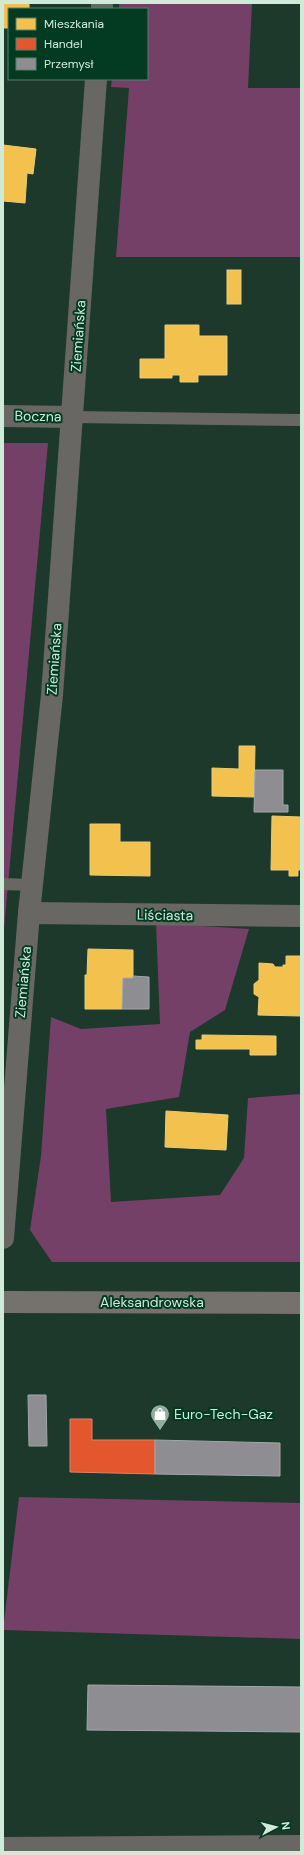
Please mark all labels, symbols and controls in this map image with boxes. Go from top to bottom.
legend [8,8,148,80]
text: Mieszkania [44,16,104,32]
text: Handel [44,36,83,52]
text: Przemysł [44,56,94,72]
street label: Ziemiańska [67,299,89,373]
street label: Boczna [14,407,62,425]
street label: Ziemiańska [43,622,65,696]
street label: Liściasta [137,906,193,924]
street label: Ziemiańska [11,945,35,1019]
street label: Aleksandrowska [100,1293,204,1311]
shop icon: Euro-Tech-Gaz [149,1403,171,1431]
place label: Euro-Tech-Gaz [174,1405,273,1423]
north arrow [256,1807,296,1847]
text: N [278,1821,293,1831]

